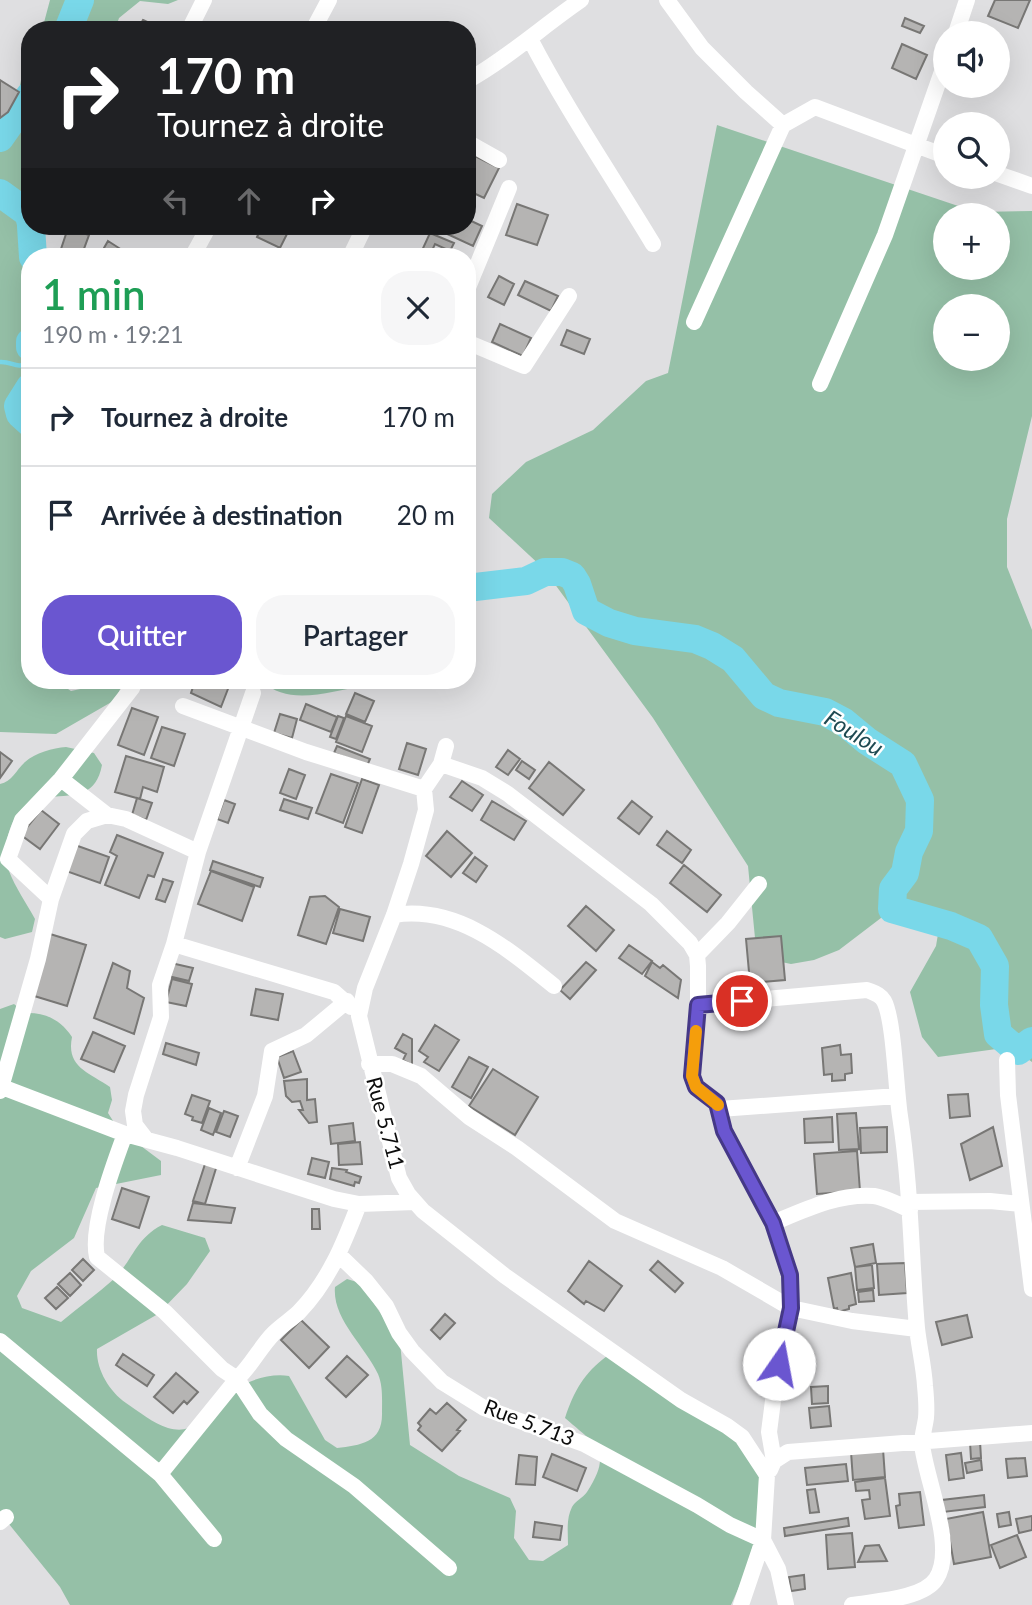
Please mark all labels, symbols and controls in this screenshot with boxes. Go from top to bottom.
map controls [933,21,1010,371]
button: sound [933,21,1010,98]
text: 170 m [157,46,295,104]
icon: right [42,49,133,140]
text: Tournez à droite [157,105,384,144]
button: search [933,112,1010,189]
icon: left [157,182,195,220]
icon: ahead [230,182,268,220]
icon: right [303,182,341,220]
button: + [933,203,1010,280]
text: 1 min [42,269,146,319]
button: close [381,271,455,345]
button: − [933,294,1010,371]
text: 190 m · 19:21 [42,320,184,348]
icon: right [42,398,80,436]
text: Tournez à droite [101,401,288,433]
text: 170 m [382,401,455,433]
icon: arrive [42,496,80,534]
text: Arrivée à destination [101,499,343,531]
text: 20 m [397,499,455,531]
button: Quitter [42,595,242,675]
button: Partager [256,595,455,675]
water label: Foulou [820,703,889,761]
pin [712,971,772,1031]
icon: arrive [723,982,761,1020]
street label: Rue 5.711 [362,1074,411,1172]
position arrow [742,1327,816,1401]
street label: Rue 5.713 [481,1393,578,1450]

